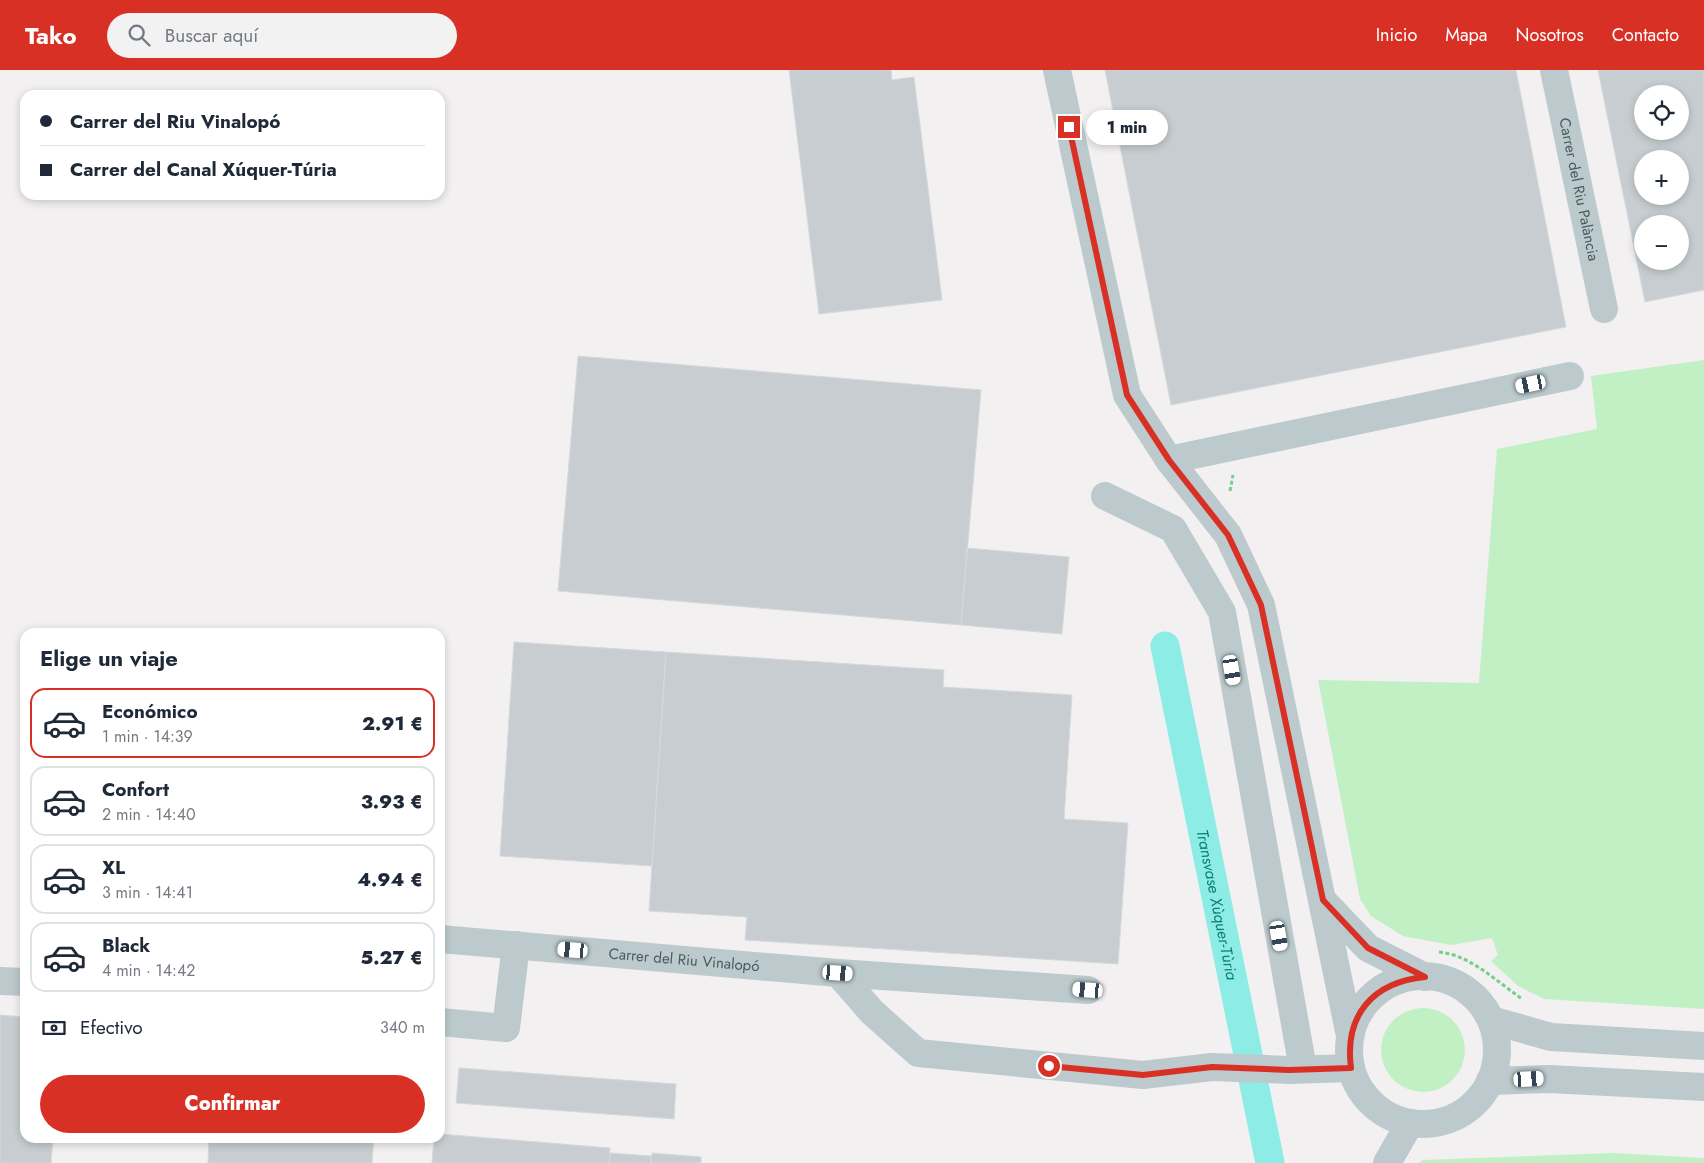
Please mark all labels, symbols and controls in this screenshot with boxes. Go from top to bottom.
search box [107,13,457,58]
text: Tako [25,18,77,53]
icon: search [125,21,153,49]
text: Buscar aquí [165,22,258,49]
text: Inicio [1376,22,1417,48]
text: Mapa [1445,22,1487,48]
text: Nosotros [1515,22,1584,48]
text: Contacto [1612,22,1679,48]
map controls [1634,85,1689,270]
button: locate [1634,85,1689,140]
text: Carrer del Riu Vinalopó [70,108,281,135]
callout: 1 min [1086,110,1169,144]
route end [1058,116,1080,138]
text: 1 min [1107,116,1147,139]
street label: Carrer del Riu Palància [1553,116,1605,263]
button: + [1634,150,1689,205]
text: Carrer del Canal Xúquer-Túria [70,156,337,183]
button: − [1634,215,1689,270]
car [1514,374,1547,394]
text: Elige un viaje [40,642,178,674]
car [1222,654,1241,686]
text: Económico [102,698,198,725]
icon: car [42,701,87,746]
text: 2.91 € [362,710,423,737]
text: 1 min · 14:39 [102,725,193,748]
text: Confort [102,776,169,803]
icon: car [42,779,87,824]
text: 3.93 € [361,788,423,815]
text: 2 min · 14:40 [102,803,196,826]
water label: Transvase Xùquer-Tùria [1191,827,1244,982]
text: XL [102,854,125,881]
icon: car [42,857,87,902]
text: 4.94 € [357,866,423,893]
text: 3 min · 14:41 [102,881,193,904]
car [1269,920,1288,952]
text: Black [102,932,150,959]
icon: car [42,935,87,980]
car [557,941,588,959]
street label: Carrer del Riu Vinalopó [608,942,760,977]
text: 5.27 € [361,944,423,971]
text: 4 min · 14:42 [102,959,195,982]
car [822,964,853,982]
car [1072,981,1103,999]
icon: cash [40,1014,68,1042]
text: Efectivo [80,1014,143,1041]
text: 340 m [380,1016,425,1039]
route start [1038,1055,1060,1077]
car [1513,1071,1544,1087]
button: Confirmar [40,1075,425,1133]

